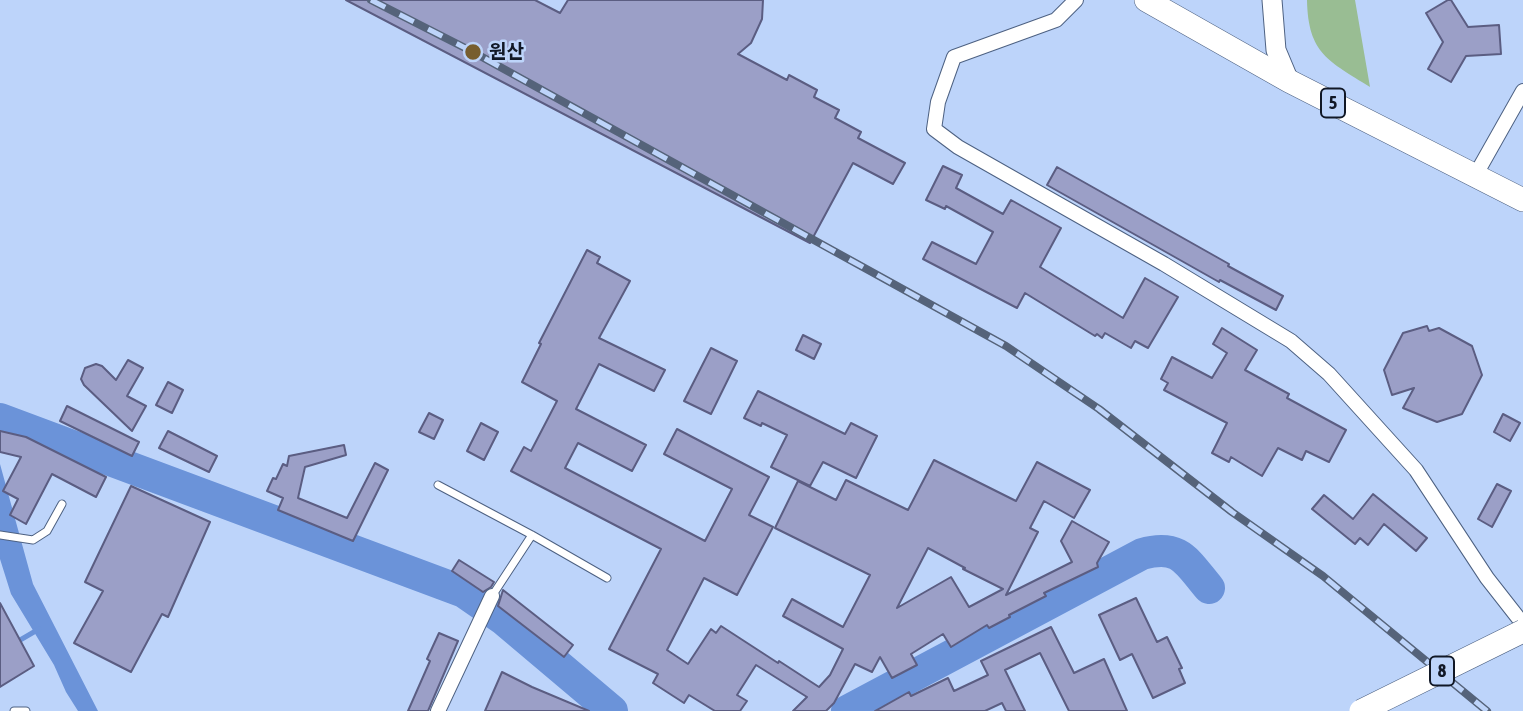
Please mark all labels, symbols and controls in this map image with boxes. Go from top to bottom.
place label: 원산 [489,41,524,63]
marker: 원산 [463,42,483,62]
road number: 5 [1321,88,1345,118]
road number: 8 [1430,656,1454,686]

